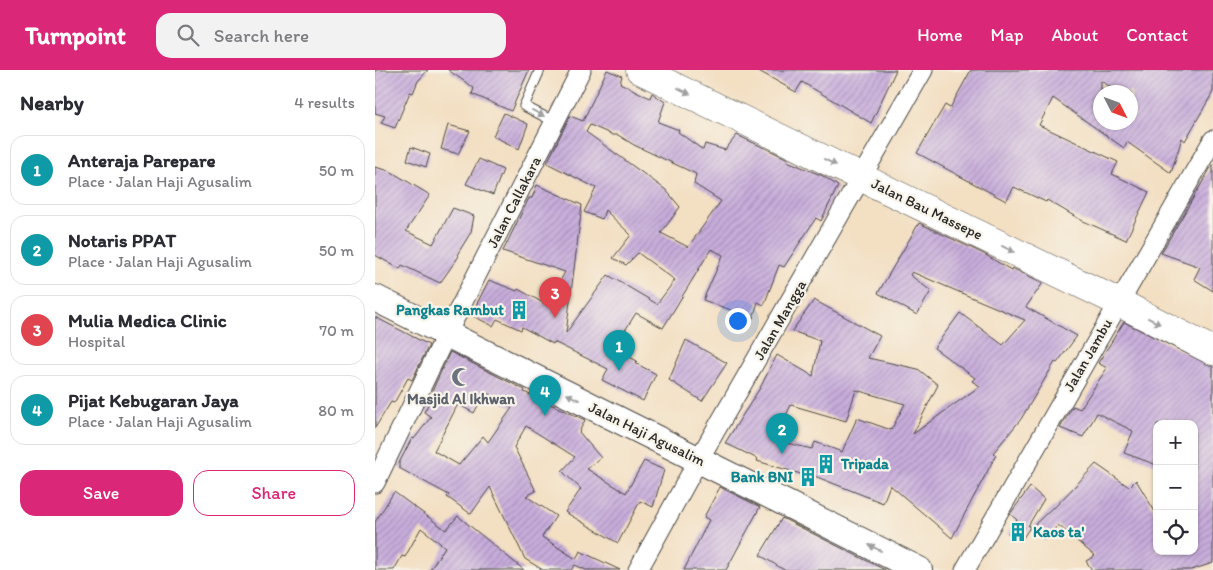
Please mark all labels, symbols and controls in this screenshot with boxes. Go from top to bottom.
search box [156,13,506,58]
text: Turnpoint [25,21,126,50]
icon: search [174,21,202,49]
text: Search here [214,24,309,47]
text: Home [917,24,963,46]
text: Map [991,24,1024,46]
text: About [1052,24,1098,46]
text: Contact [1126,24,1188,46]
north arrow [1093,85,1138,130]
one-way arrow [677,87,691,95]
text: Nearby [20,90,84,115]
text: 4 results [294,93,355,112]
one-way arrow [531,109,545,117]
text: Anteraja Parepare [68,149,216,172]
street label: Jalan Callakara [483,153,545,251]
one-way arrow [823,158,837,166]
text: 1 [33,161,41,180]
text: 50 m [319,161,354,180]
text: Place · Jalan Haji Agusalim [68,172,252,191]
street label: Jalan Bau Massepe [868,174,986,244]
text: Notaris PPAT [68,229,176,252]
text: 2 [33,241,41,260]
text: 50 m [319,241,354,260]
one-way arrow [1001,245,1015,253]
text: Place · Jalan Haji Agusalim [68,252,252,271]
pin: 3 [539,277,571,318]
street label: Jalan Mangga [750,277,810,363]
building icon: Pangkas Rambut [508,299,530,321]
place label: Pangkas Rambut [396,301,504,320]
your location [725,308,751,334]
text: Mulia Medica Clinic [68,309,227,332]
street label: Jalan Jambu [1060,315,1116,395]
one-way arrow [1146,317,1161,325]
text: 3 [33,321,41,340]
text: 70 m [319,321,354,340]
pin: 1 [603,330,635,371]
text: Hospital [68,332,125,351]
mosque icon: Masjid Al Ikhwan [450,366,472,388]
pin: 4 [529,375,561,416]
text: Pijat Kebugaran Jaya [68,389,239,412]
place label: Masjid Al Ikhwan [407,390,516,409]
one-way arrow [566,393,580,401]
street label: Jalan Haji Agusalim [586,398,709,470]
text: 4 [32,401,42,420]
text: 80 m [318,401,354,420]
text: Place · Jalan Haji Agusalim [68,412,252,431]
pin: 2 [766,413,798,454]
map controls [1153,420,1198,555]
button: + [1153,420,1198,465]
building icon: Tripada [815,453,837,475]
place label: Tripada [840,455,889,474]
button: − [1153,465,1198,510]
building icon: Bank BNI [797,466,819,488]
place label: Bank BNI [731,468,793,486]
button: Save [20,470,183,516]
button: Share [193,470,355,516]
button: locate [1153,510,1198,555]
building icon: Kaos ta' [1007,521,1029,543]
place label: Kaos ta' [1033,523,1084,541]
one-way arrow [868,544,882,552]

